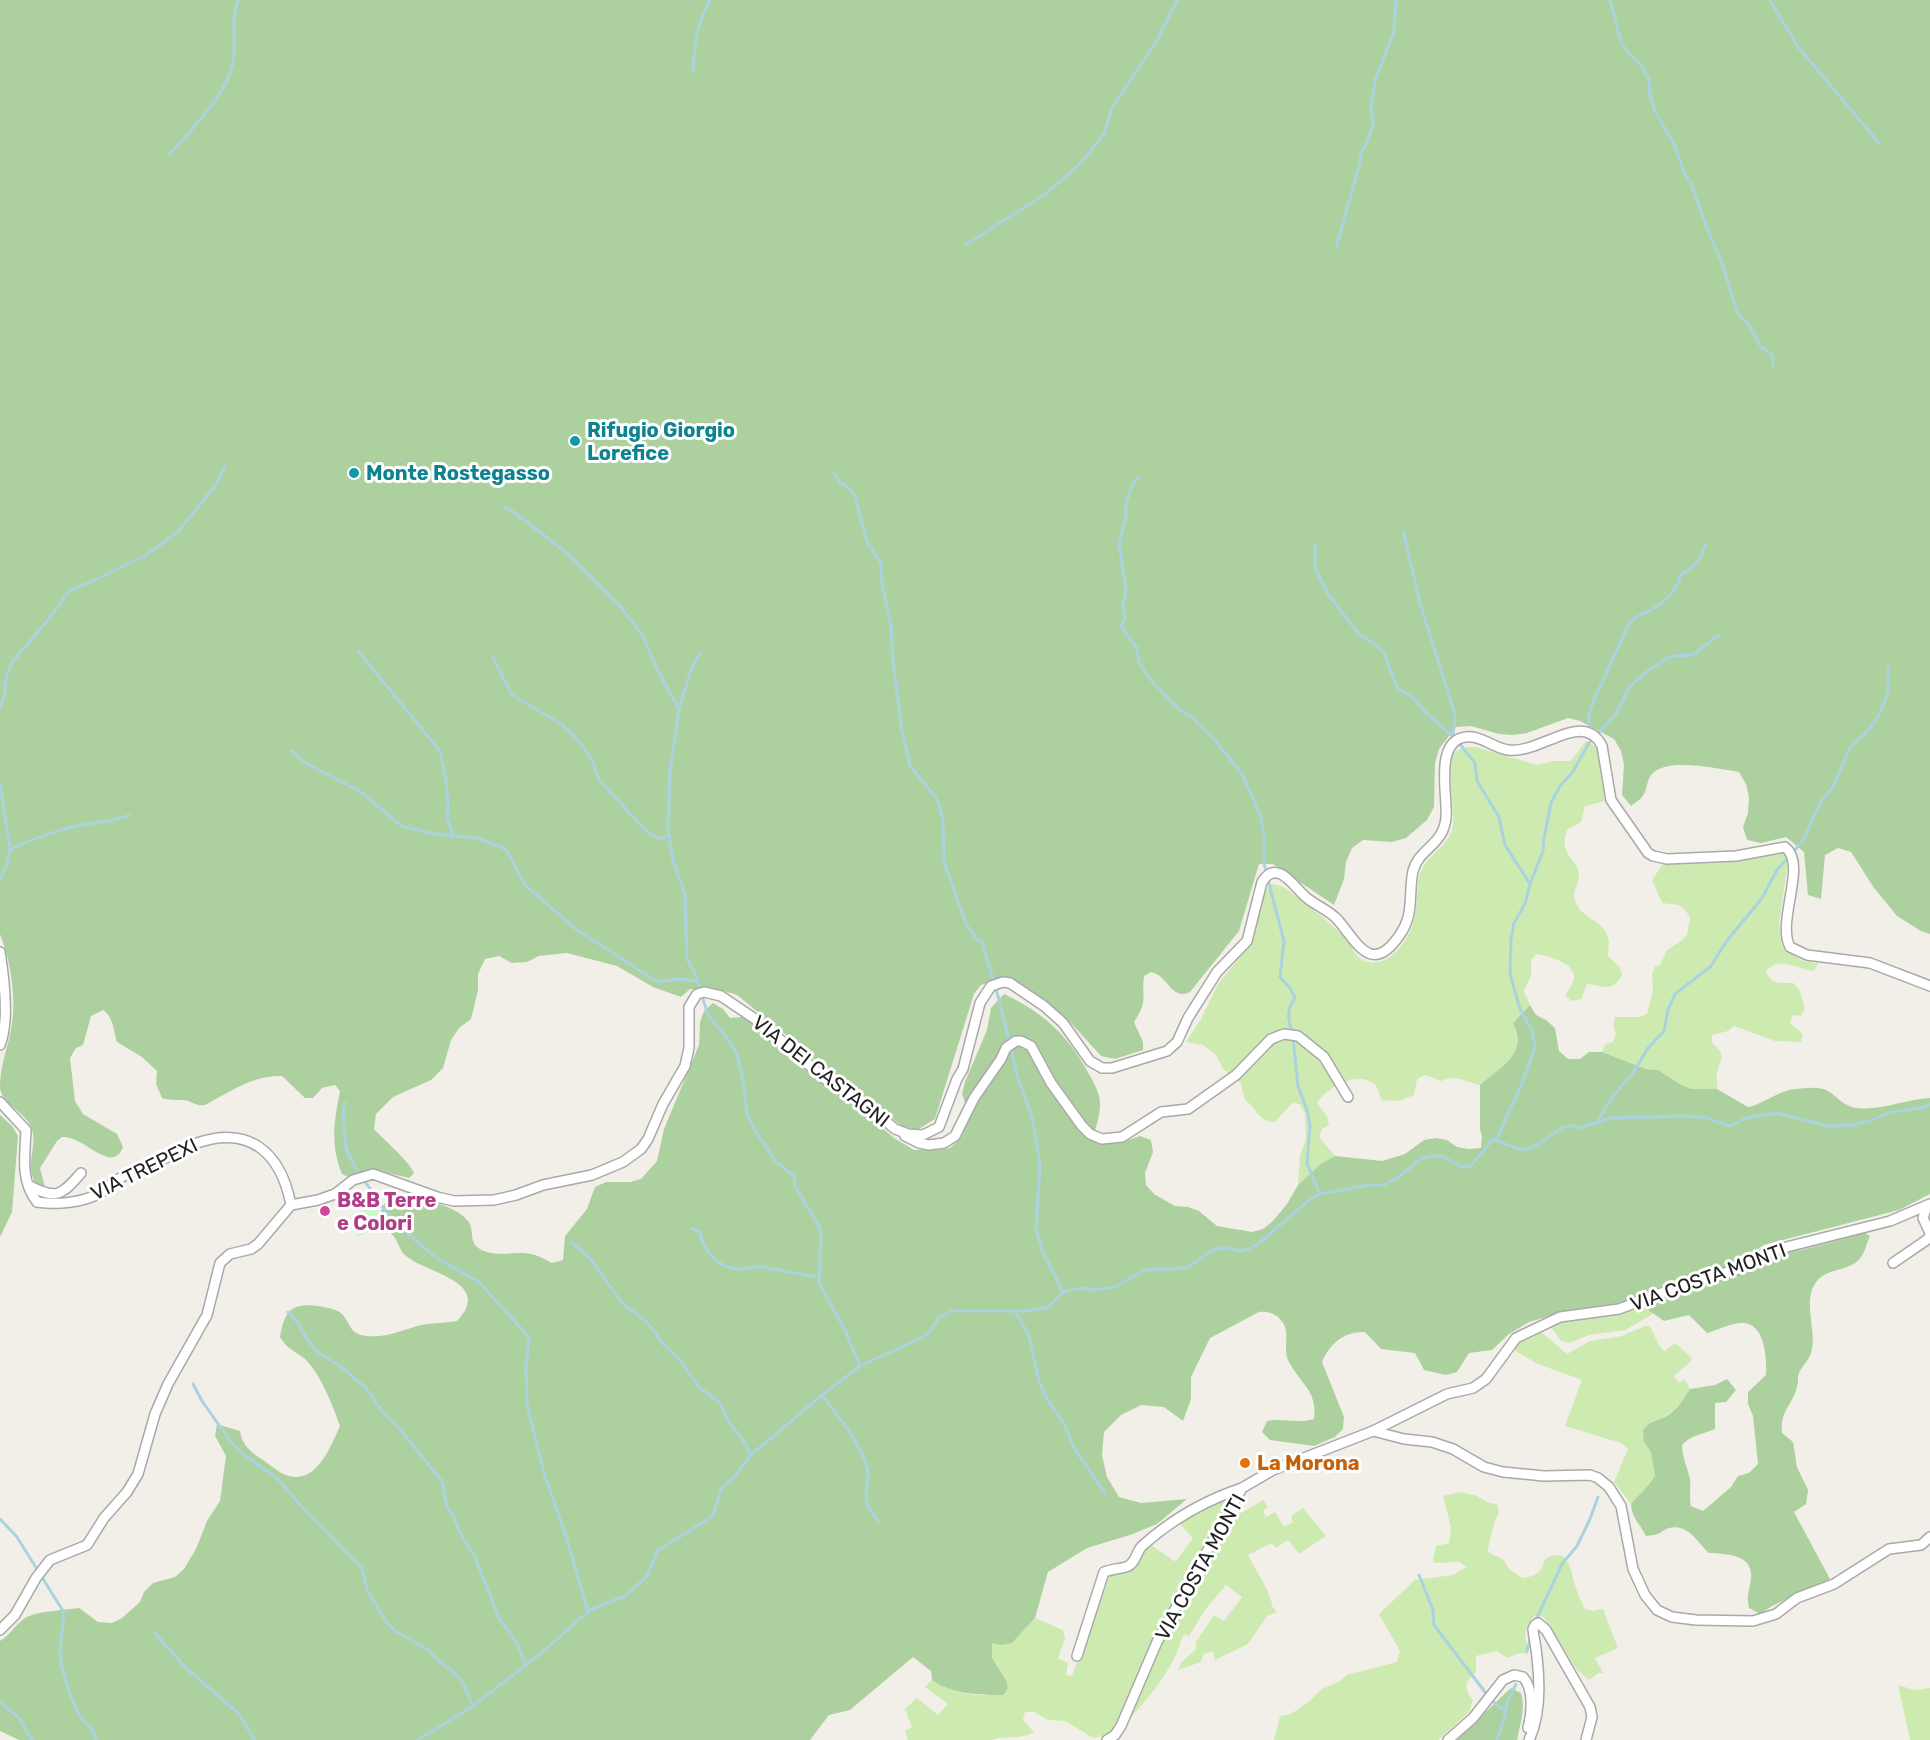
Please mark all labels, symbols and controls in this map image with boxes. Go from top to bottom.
place label: Rifugio Giorgio Lorefice [587,418,735,465]
marker: Rifugio Giorgio Lorefice [568,434,582,448]
place label: Monte Rostegasso [366,461,550,485]
marker: Monte Rostegasso [347,466,361,480]
street label: VIA DEI CASTAGNI [748,1010,894,1132]
street label: VIA TREPEXI [87,1133,201,1205]
place label: B&B Terre e Colori [337,1188,437,1235]
marker: B&B Terre e Colori [318,1204,332,1218]
street label: VIA COSTA MONTI [1627,1238,1789,1316]
place label: La Morona [1257,1451,1360,1475]
marker: La Morona [1238,1456,1252,1470]
street label: VIA COSTA MONTI [1150,1490,1250,1644]

